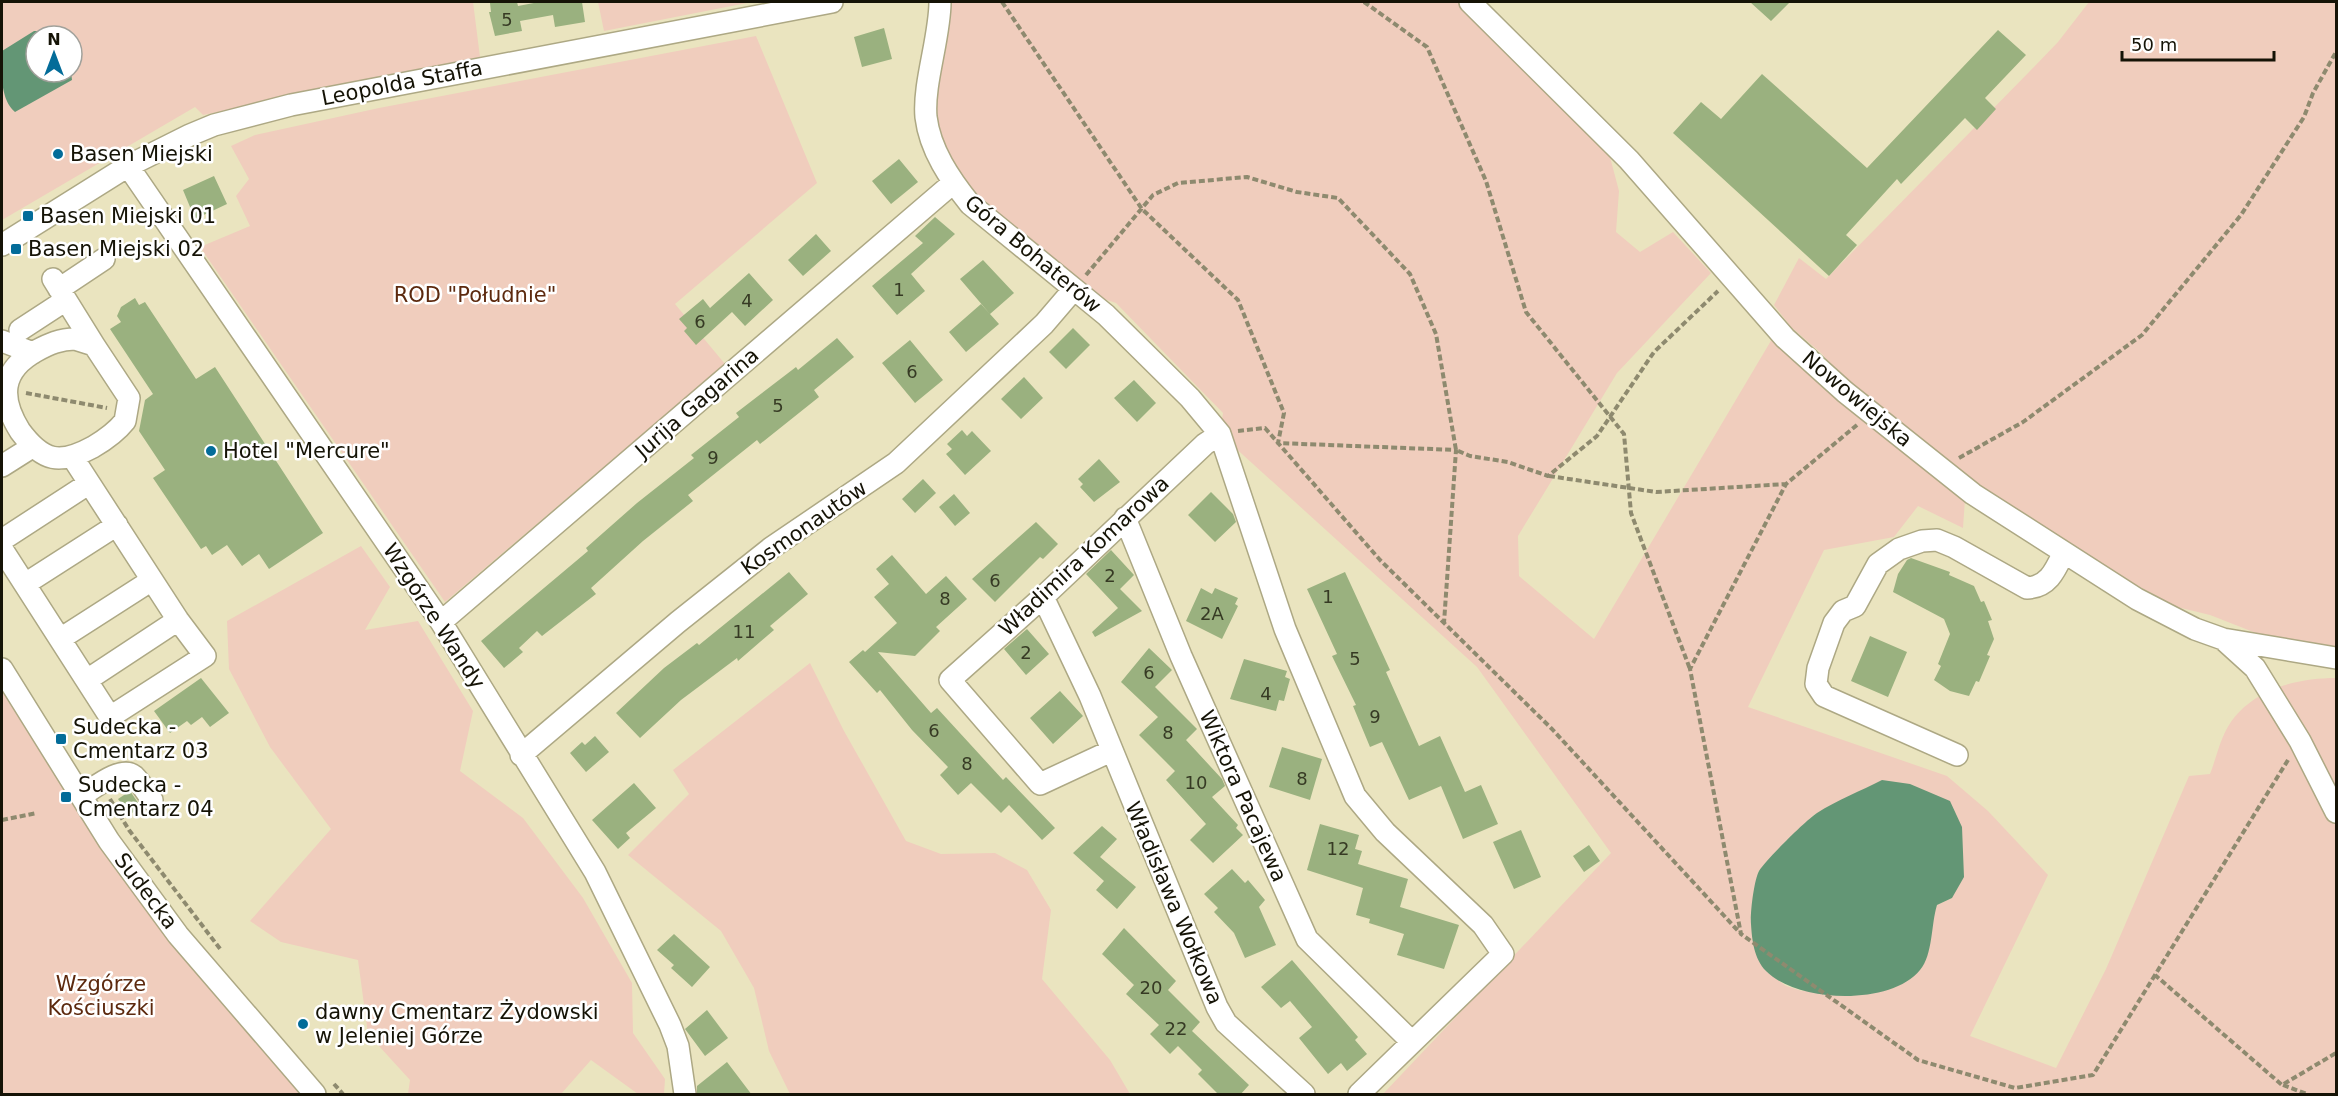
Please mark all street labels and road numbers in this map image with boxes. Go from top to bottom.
street label: Leopolda Staffa [319,56,485,110]
street label: Góra Bohaterów [960,190,1106,318]
street label: Jurija Gagarina [629,343,763,464]
street label: Nowowiejska [1797,346,1917,452]
street label: Władimira Komarowa [994,471,1174,641]
street label: Kosmonautów [737,476,871,580]
street label: Wzgórze Wandy [378,539,490,693]
street label: Wiktora Pacajewa [1194,706,1292,886]
street label: Władisława Wołkowa [1120,798,1228,1008]
street label: Sudecka [110,848,182,934]

